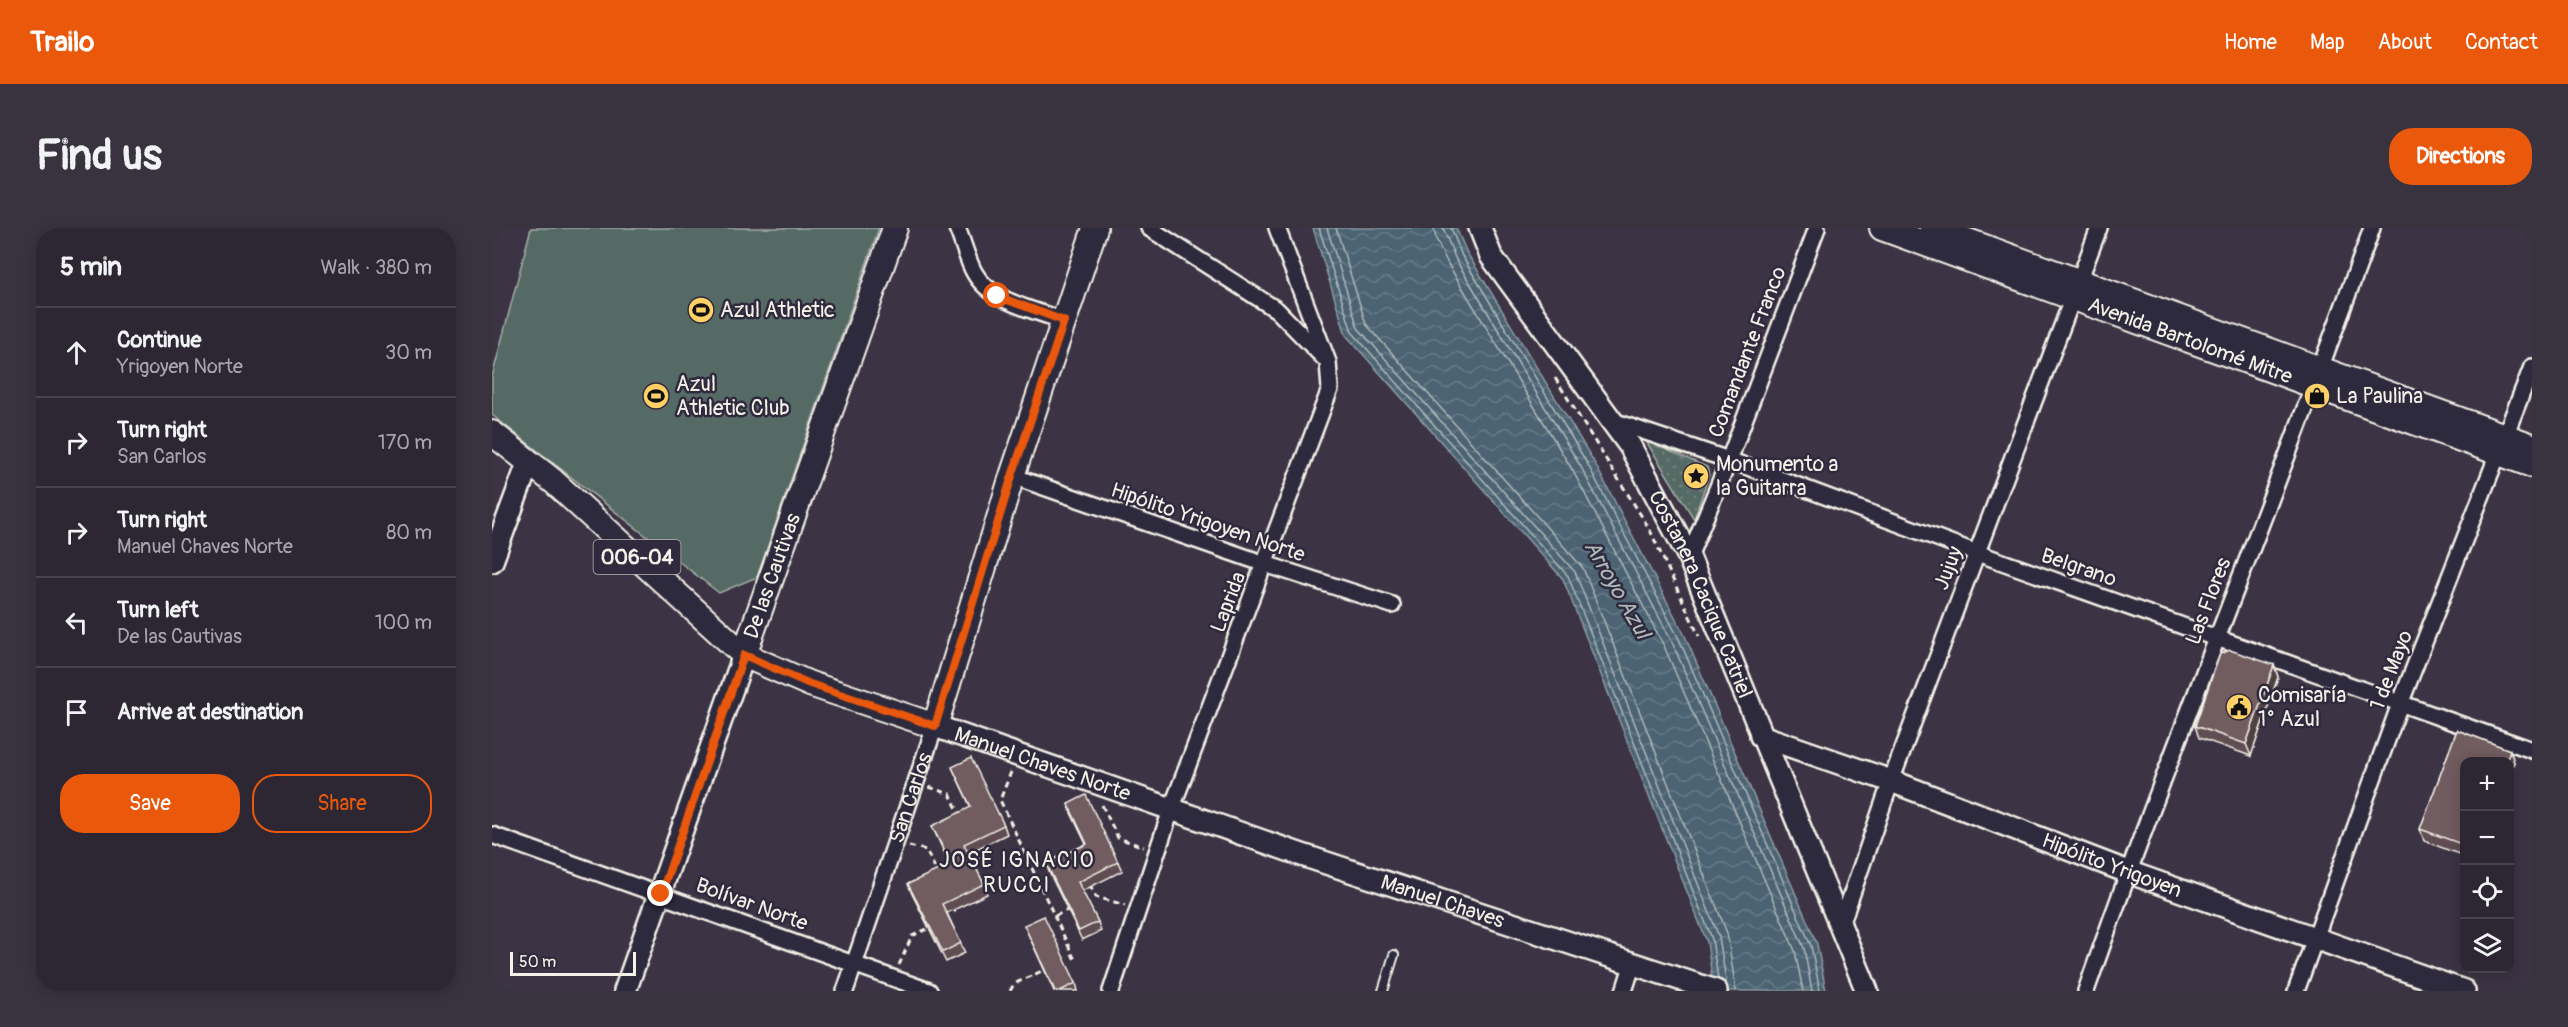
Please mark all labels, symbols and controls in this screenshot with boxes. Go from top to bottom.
text: Trailo [30,25,94,60]
text: Home [2224,29,2277,56]
text: Map [2310,29,2345,56]
text: About [2378,29,2432,56]
text: Contact [2465,29,2538,56]
button: Directions [2389,128,2532,185]
text: Find us [36,130,162,182]
text: 5 min [60,251,122,283]
text: Walk · 380 m [320,255,432,280]
street label: Comandante Franco [1702,263,1792,441]
route start [983,282,1009,308]
street label: Avenida Bartolomé Mitre [2084,291,2297,391]
sports icon: Azul Athletic [686,295,716,325]
place label: Azul Athletic [720,297,835,324]
text: Continue [117,326,201,354]
icon: ahead [60,336,93,369]
text: 30 m [385,340,432,365]
text: Yrigoyen Norte [117,354,243,379]
place label: Azul Athletic Club [676,371,790,422]
sports icon: Azul Athletic Club [641,381,671,411]
shop icon: La Paulina [2302,381,2332,411]
place label: La Paulina [2336,383,2423,410]
text: Turn right [117,416,207,444]
icon: right [60,426,93,459]
text: 170 m [378,430,432,455]
text: San Carlos [117,444,206,469]
place label: Monumento a la Guitarra [1716,451,1838,502]
place icon: Monumento a la Guitarra [1681,461,1711,491]
street label: Hipólito Yrigoyen Norte [1107,477,1309,569]
street label: Costanera Cacique Catriel [1642,486,1758,702]
text: Turn right [117,506,207,534]
street label: De las Cautivas [738,509,807,642]
icon: right [60,516,93,549]
text: 80 m [386,520,432,545]
text: Manuel Chaves Norte [117,534,293,559]
water label: Arroyo Azul [1578,535,1658,646]
road number: 006-04 [594,540,680,574]
street label: Belgrano [2038,542,2120,593]
street label: Jujuy [1928,543,1969,594]
street label: Las Flores [2180,553,2238,649]
street label: Laprida [1205,568,1252,636]
text: Turn left [117,596,199,624]
icon: left [60,606,93,639]
text: 100 m [375,610,432,635]
text: De las Cautivas [117,624,242,649]
street label: 1 de Mayo [2364,626,2419,714]
place label: Comisaría 1° Azul [2258,682,2346,733]
public building icon: Comisaría 1° Azul [2224,692,2254,722]
icon: arrive [60,696,93,729]
text: Arrive at destination [117,698,303,726]
street label: Manuel Chaves Norte [951,721,1135,808]
street label: San Carlos [883,749,939,847]
map controls [2460,757,2514,973]
button: + [2460,757,2514,811]
button: Save [60,774,240,833]
button: Share [252,774,432,833]
button: − [2460,811,2514,865]
street label: Hipólito Yrigoyen [2038,827,2185,904]
district label: JOSÉ IGNACIO RUCCI [939,846,1095,899]
button: locate [2460,865,2514,919]
street label: Manuel Chaves [1377,869,1508,935]
street label: Bolívar Norte [692,872,812,937]
route end [647,880,673,906]
button: layers [2460,919,2514,973]
scale bar [510,949,636,976]
text: 50 m [519,952,556,972]

